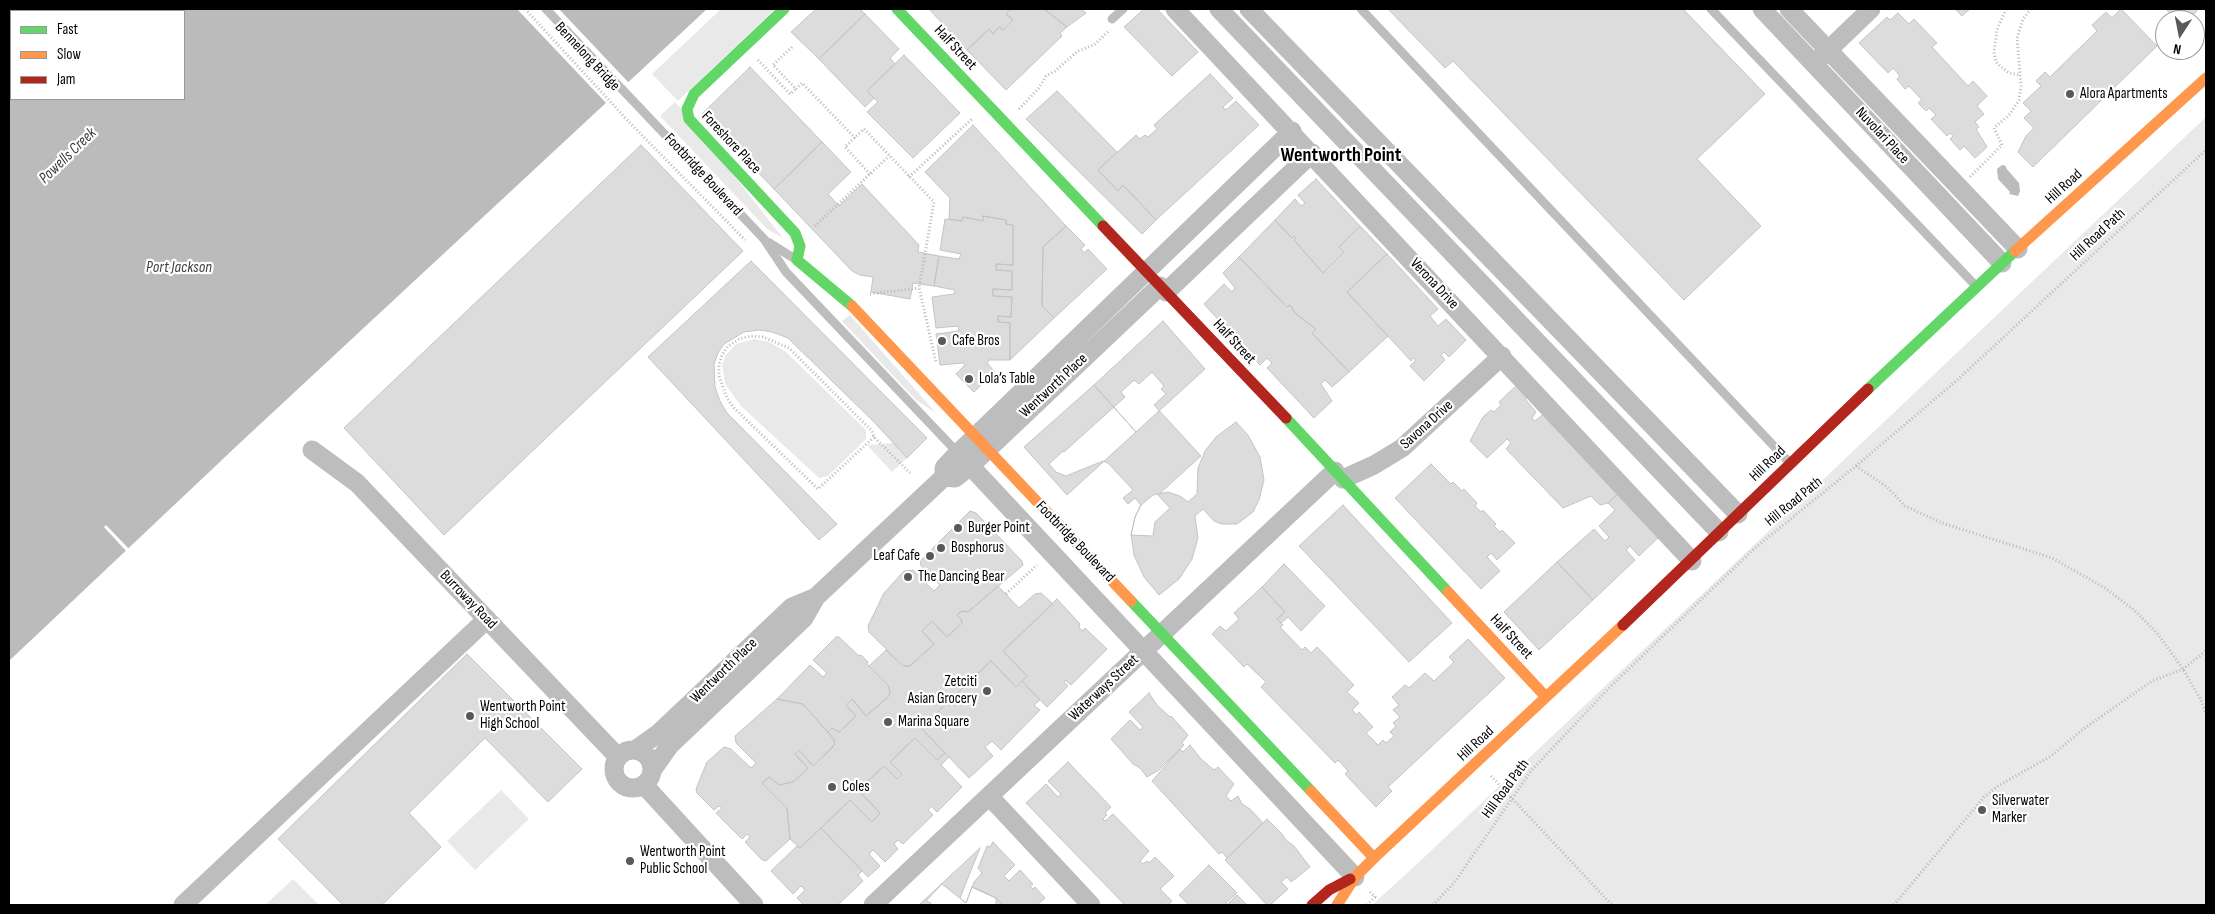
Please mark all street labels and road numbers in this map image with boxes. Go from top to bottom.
street label: Bennelong Bridge [551,19,623,95]
street label: Half Street [930,22,980,74]
street label: Nuvolari Place [1851,104,1913,168]
street label: Foreshore Place [697,108,765,178]
street label: Footbridge Boulevard [660,130,746,220]
street label: Hill Road [2042,166,2086,208]
street label: Hill Road Path [2067,205,2129,265]
street label: Verona Drive [1406,255,1462,313]
street label: Half Street [1209,316,1259,368]
street label: Wentworth Place [1016,350,1092,422]
street label: Savona Drive [1397,397,1457,453]
street label: Hill Road [1746,442,1790,486]
street label: Hill Road Path [1762,473,1826,531]
street label: Footbridge Boulevard [1032,498,1118,586]
street label: Burroway Road [436,567,500,633]
street label: Half Street [1486,611,1536,663]
street label: Wentworth Place [687,635,761,707]
street label: Waterways Street [1065,651,1143,725]
street label: Hill Road [1454,723,1498,765]
street label: Hill Road Path [1479,756,1533,822]

